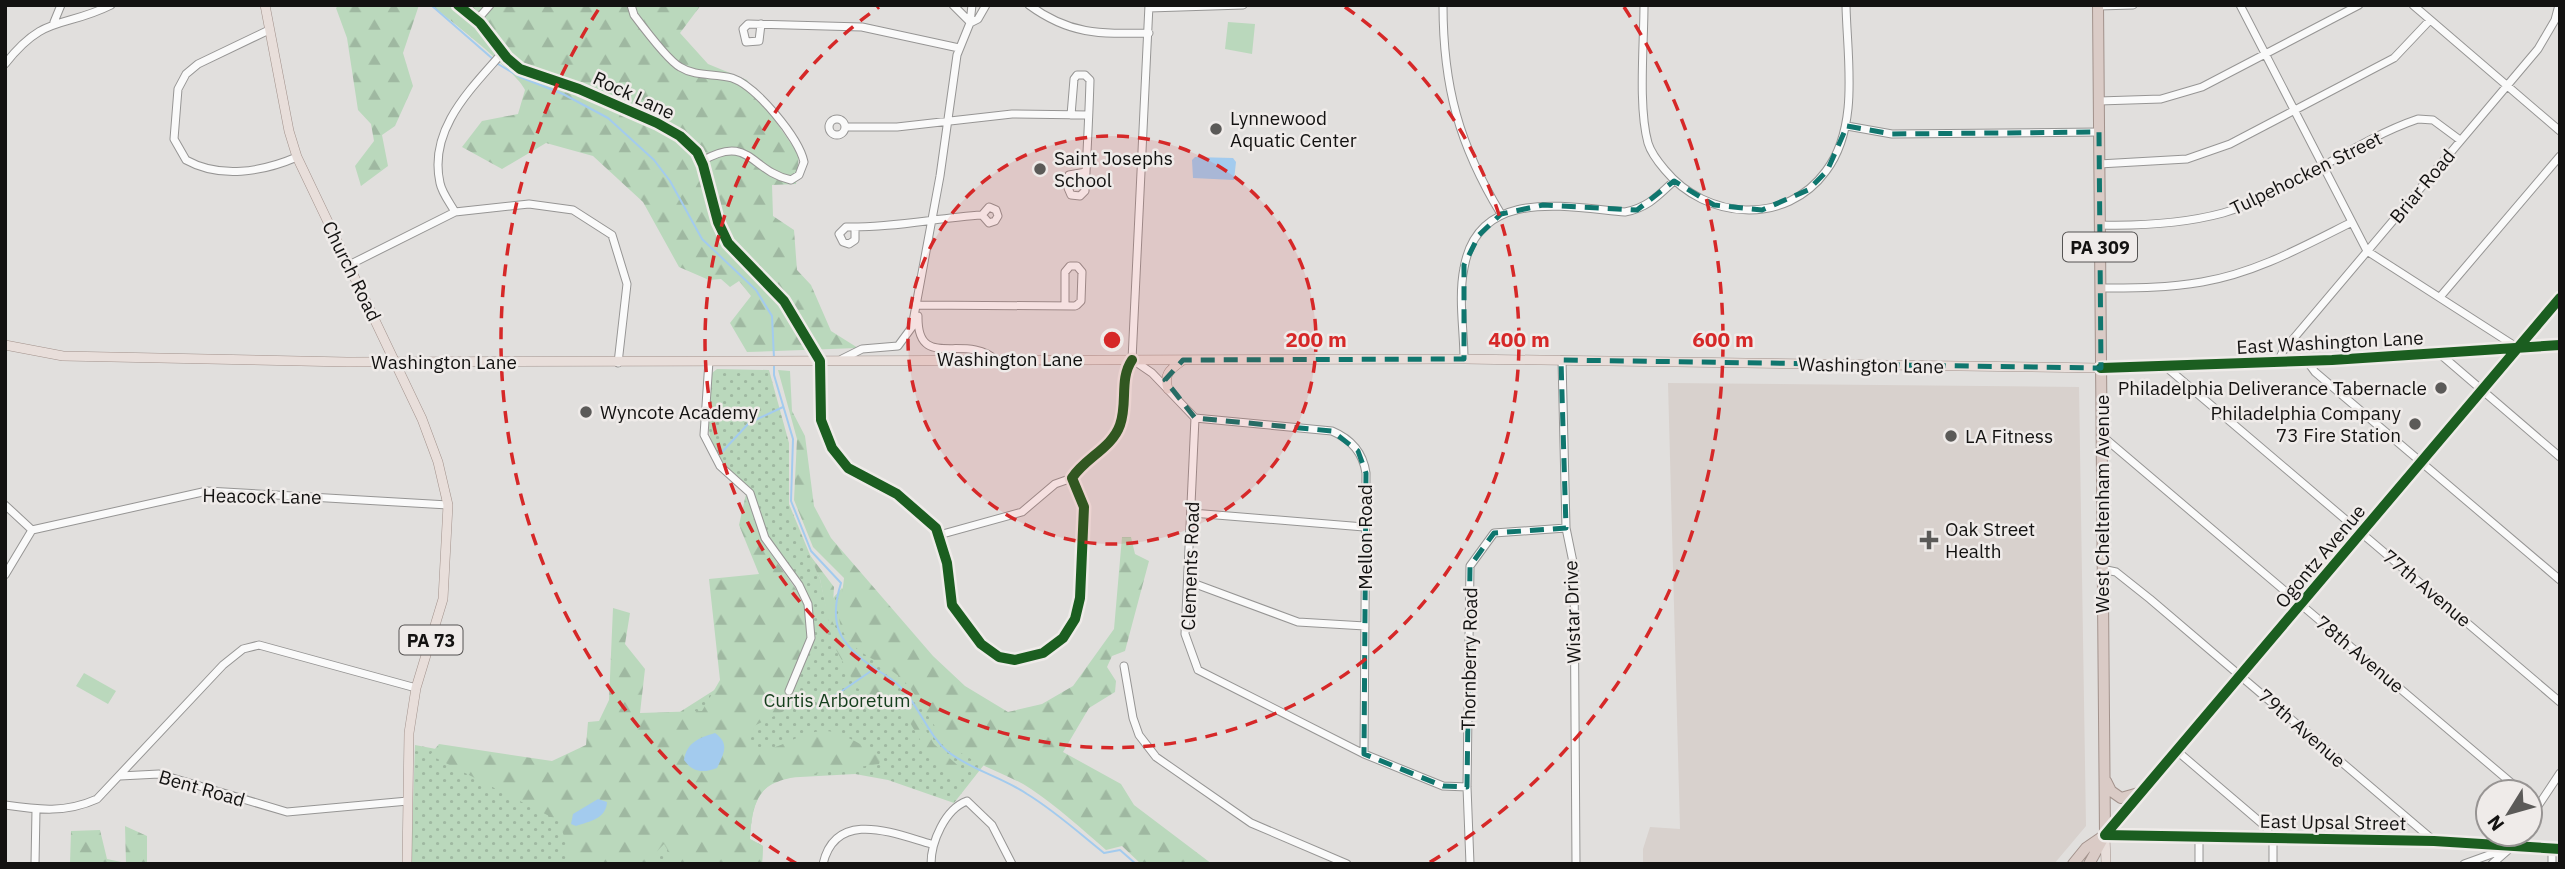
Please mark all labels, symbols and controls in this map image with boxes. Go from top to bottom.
street label: Rock Lane [589,66,679,124]
place label: Lynnewood Aquatic Center [1230,106,1357,152]
marker: Lynnewood Aquatic Center [1208,121,1224,137]
street label: Tulpehocken Street [2226,126,2386,220]
street label: Briar Road [2384,144,2460,228]
place label: Saint Josephs School [1054,146,1173,192]
marker: Saint Josephs School [1032,161,1048,177]
street label: Church Road [317,217,387,325]
road number: PA 309 [2063,232,2137,262]
text: 200 m [1285,325,1347,353]
text: 400 m [1488,325,1550,353]
text: 600 m [1692,325,1754,353]
street label: East Washington Lane [2236,325,2424,359]
centre of rings [1100,328,1124,352]
street label: Washington Lane [937,347,1083,371]
street label: Washington Lane [371,350,517,374]
street label: Washington Lane [1798,352,1944,378]
place label: Philadelphia Deliverance Tabernacle [2118,376,2427,400]
marker: Philadelphia Deliverance Tabernacle [2433,380,2449,396]
street label: West Cheltenham Avenue [2090,395,2114,613]
place label: Wyncote Academy [600,400,759,424]
place label: Philadelphia Company 73 Fire Station [2211,401,2402,447]
marker: Wyncote Academy [578,404,594,420]
marker: Philadelphia Company 73 Fire Station [2407,416,2423,432]
place label: LA Fitness [1965,424,2053,448]
marker: LA Fitness [1943,428,1959,444]
street label: Heacock Lane [202,483,322,509]
street label: Mellon Road [1353,484,1377,590]
street label: Ogontz Avenue [2270,499,2370,613]
street label: Clements Road [1176,501,1204,631]
place label: Oak Street Health [1945,517,2035,563]
marker: Oak Street Health [1919,530,1939,550]
street label: 77th Avenue [2378,544,2476,632]
street label: Wistar Drive [1558,560,1586,664]
street label: Thornberry Road [1456,587,1482,731]
street label: 78th Avenue [2311,610,2409,698]
road number: PA 73 [400,626,462,654]
street label: 79th Avenue [2253,683,2351,773]
park label: Curtis Arboretum [764,688,910,712]
street label: Bent Road [156,764,248,812]
north arrow [2474,778,2544,848]
street label: East Upsal Street [2260,809,2406,835]
text: N [2482,811,2509,836]

